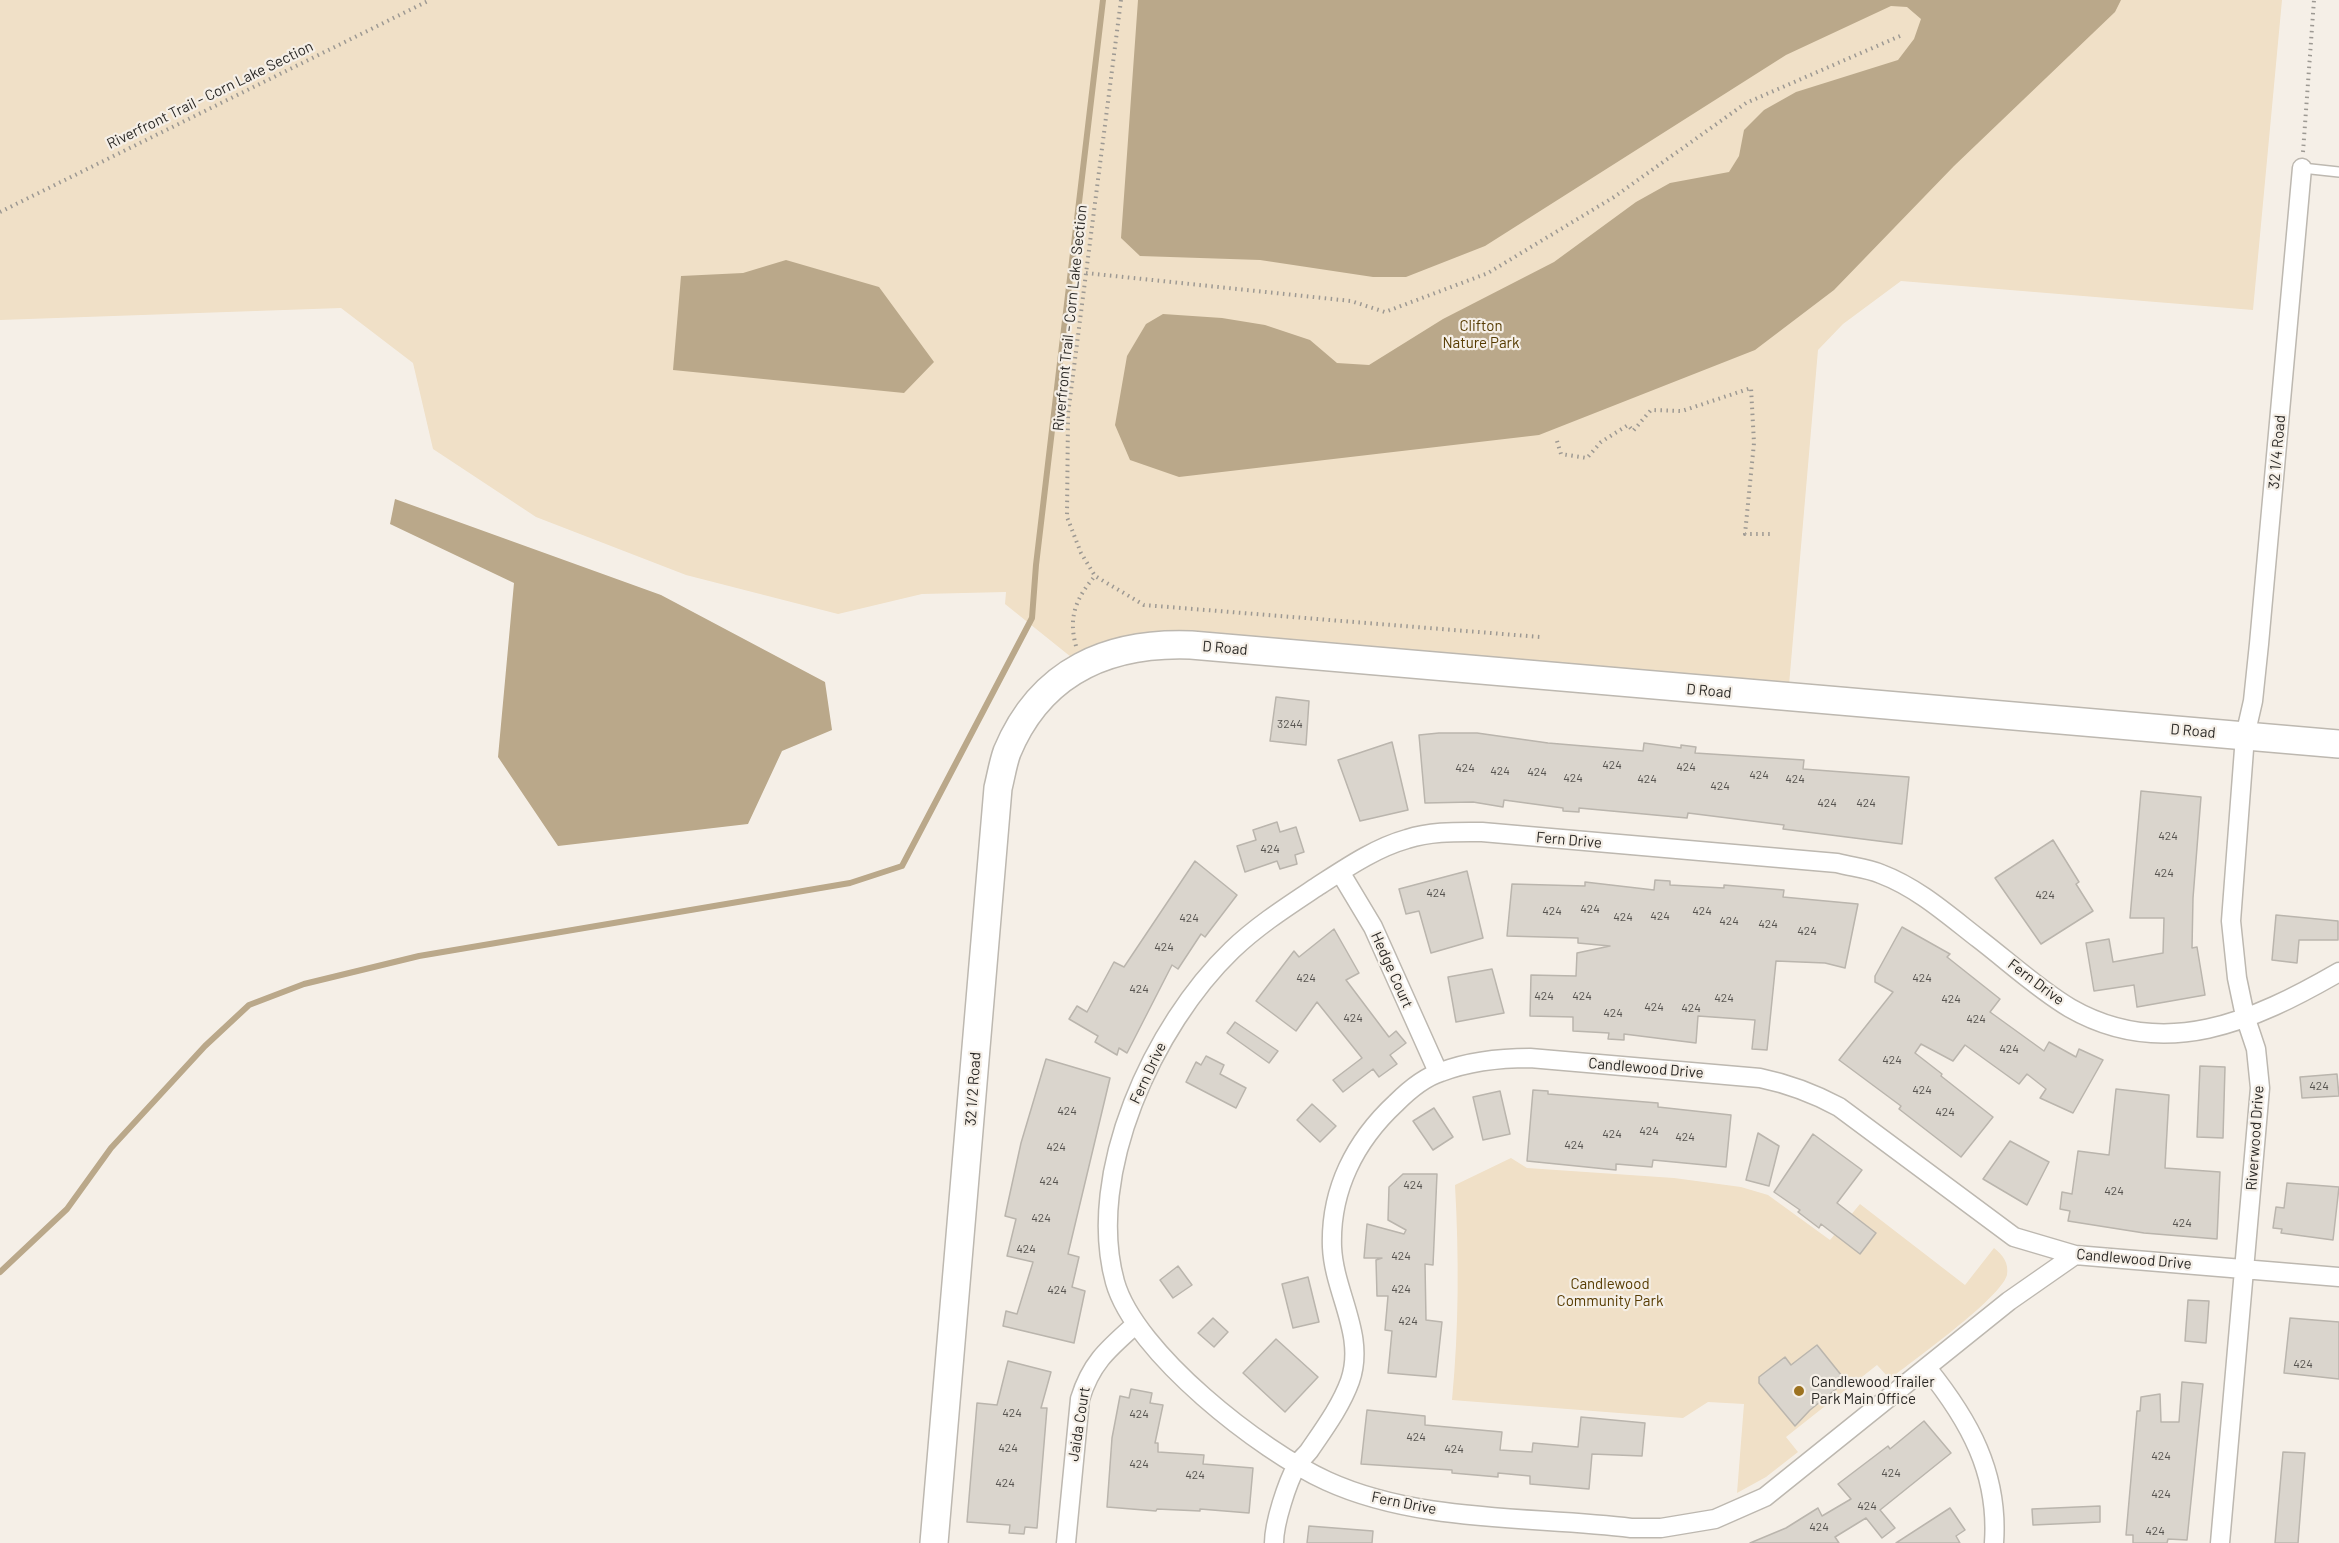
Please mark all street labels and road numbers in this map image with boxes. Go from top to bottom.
street label: Riverfront Trail - Corn Lake Section [104,37,316,153]
street label: Riverfront Trail - Corn Lake Section [1049,204,1091,432]
street label: 32 1/4 Road [2265,414,2289,490]
street label: D Road [1202,637,1248,659]
street label: D Road [1686,680,1732,702]
street label: D Road [2170,720,2216,742]
street label: Fern Drive [1535,828,1603,852]
street label: Hedge Court [1367,929,1417,1011]
street label: Fern Drive [2004,955,2068,1009]
street label: Fern Drive [1126,1039,1170,1107]
street label: 32 1/2 Road [961,1051,985,1127]
street label: Candlewood Drive [1588,1054,1704,1082]
street label: Riverwood Drive [2242,1085,2268,1191]
street label: Candlewood Drive [2076,1245,2192,1273]
street label: Jaida Court [1064,1385,1094,1463]
street label: Fern Drive [1370,1488,1438,1518]

